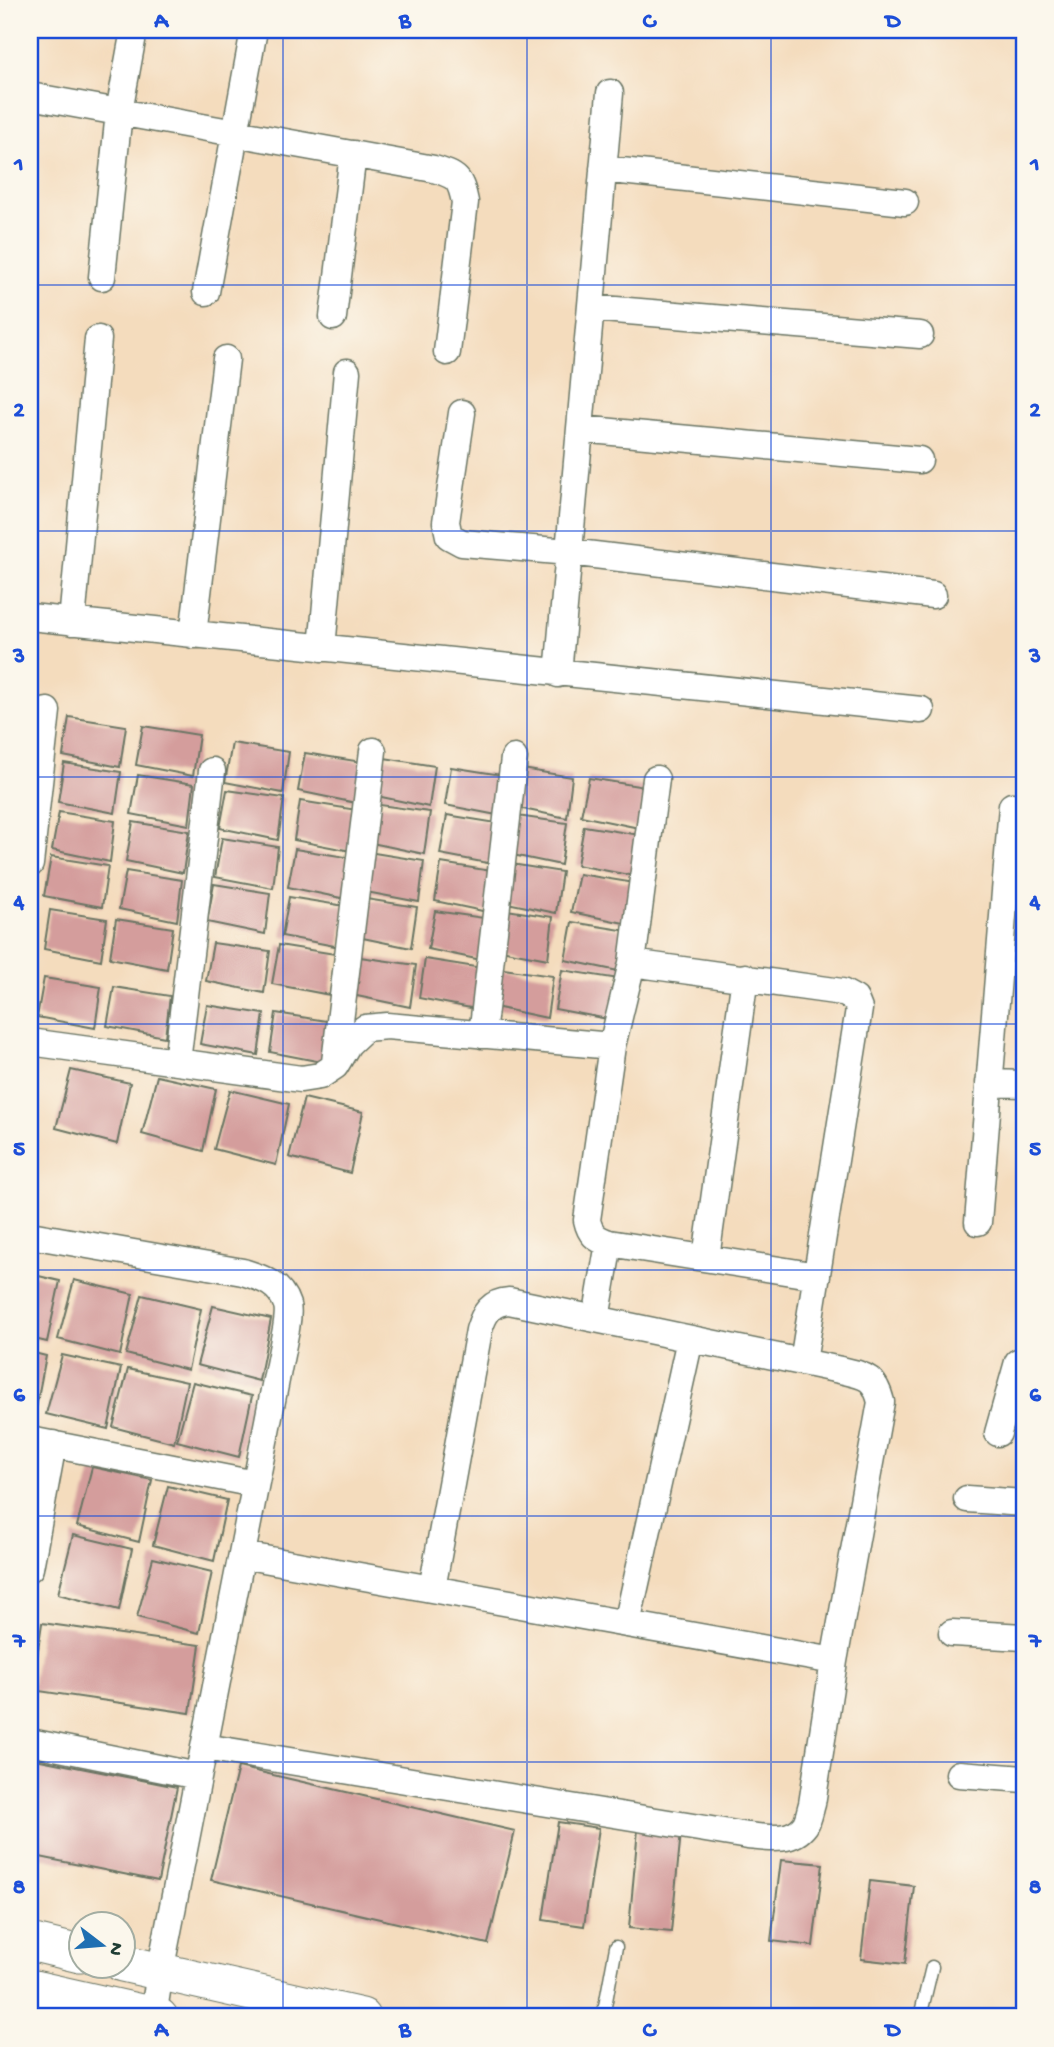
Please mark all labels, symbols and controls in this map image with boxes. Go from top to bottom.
text: A [153,9,169,36]
text: B [398,9,412,36]
text: C [643,9,658,36]
text: D [884,9,902,36]
text: 1 [13,152,24,179]
text: 1 [1029,152,1040,179]
text: 2 [13,398,25,425]
text: 2 [1029,398,1041,425]
text: 3 [12,644,25,671]
text: 3 [1028,644,1041,671]
text: 4 [13,890,25,917]
text: 4 [1029,890,1041,917]
text: 5 [13,1137,25,1164]
text: 5 [1029,1137,1041,1164]
text: 6 [13,1383,26,1410]
text: 6 [1029,1383,1042,1410]
text: 7 [12,1629,26,1656]
text: 7 [1028,1629,1042,1656]
text: 8 [13,1875,26,1902]
text: 8 [1029,1875,1042,1902]
north arrow [66,1910,136,1980]
text: N [102,1940,128,1958]
text: A [153,2018,169,2045]
text: B [398,2018,412,2045]
text: C [643,2018,658,2045]
text: D [884,2018,902,2045]

